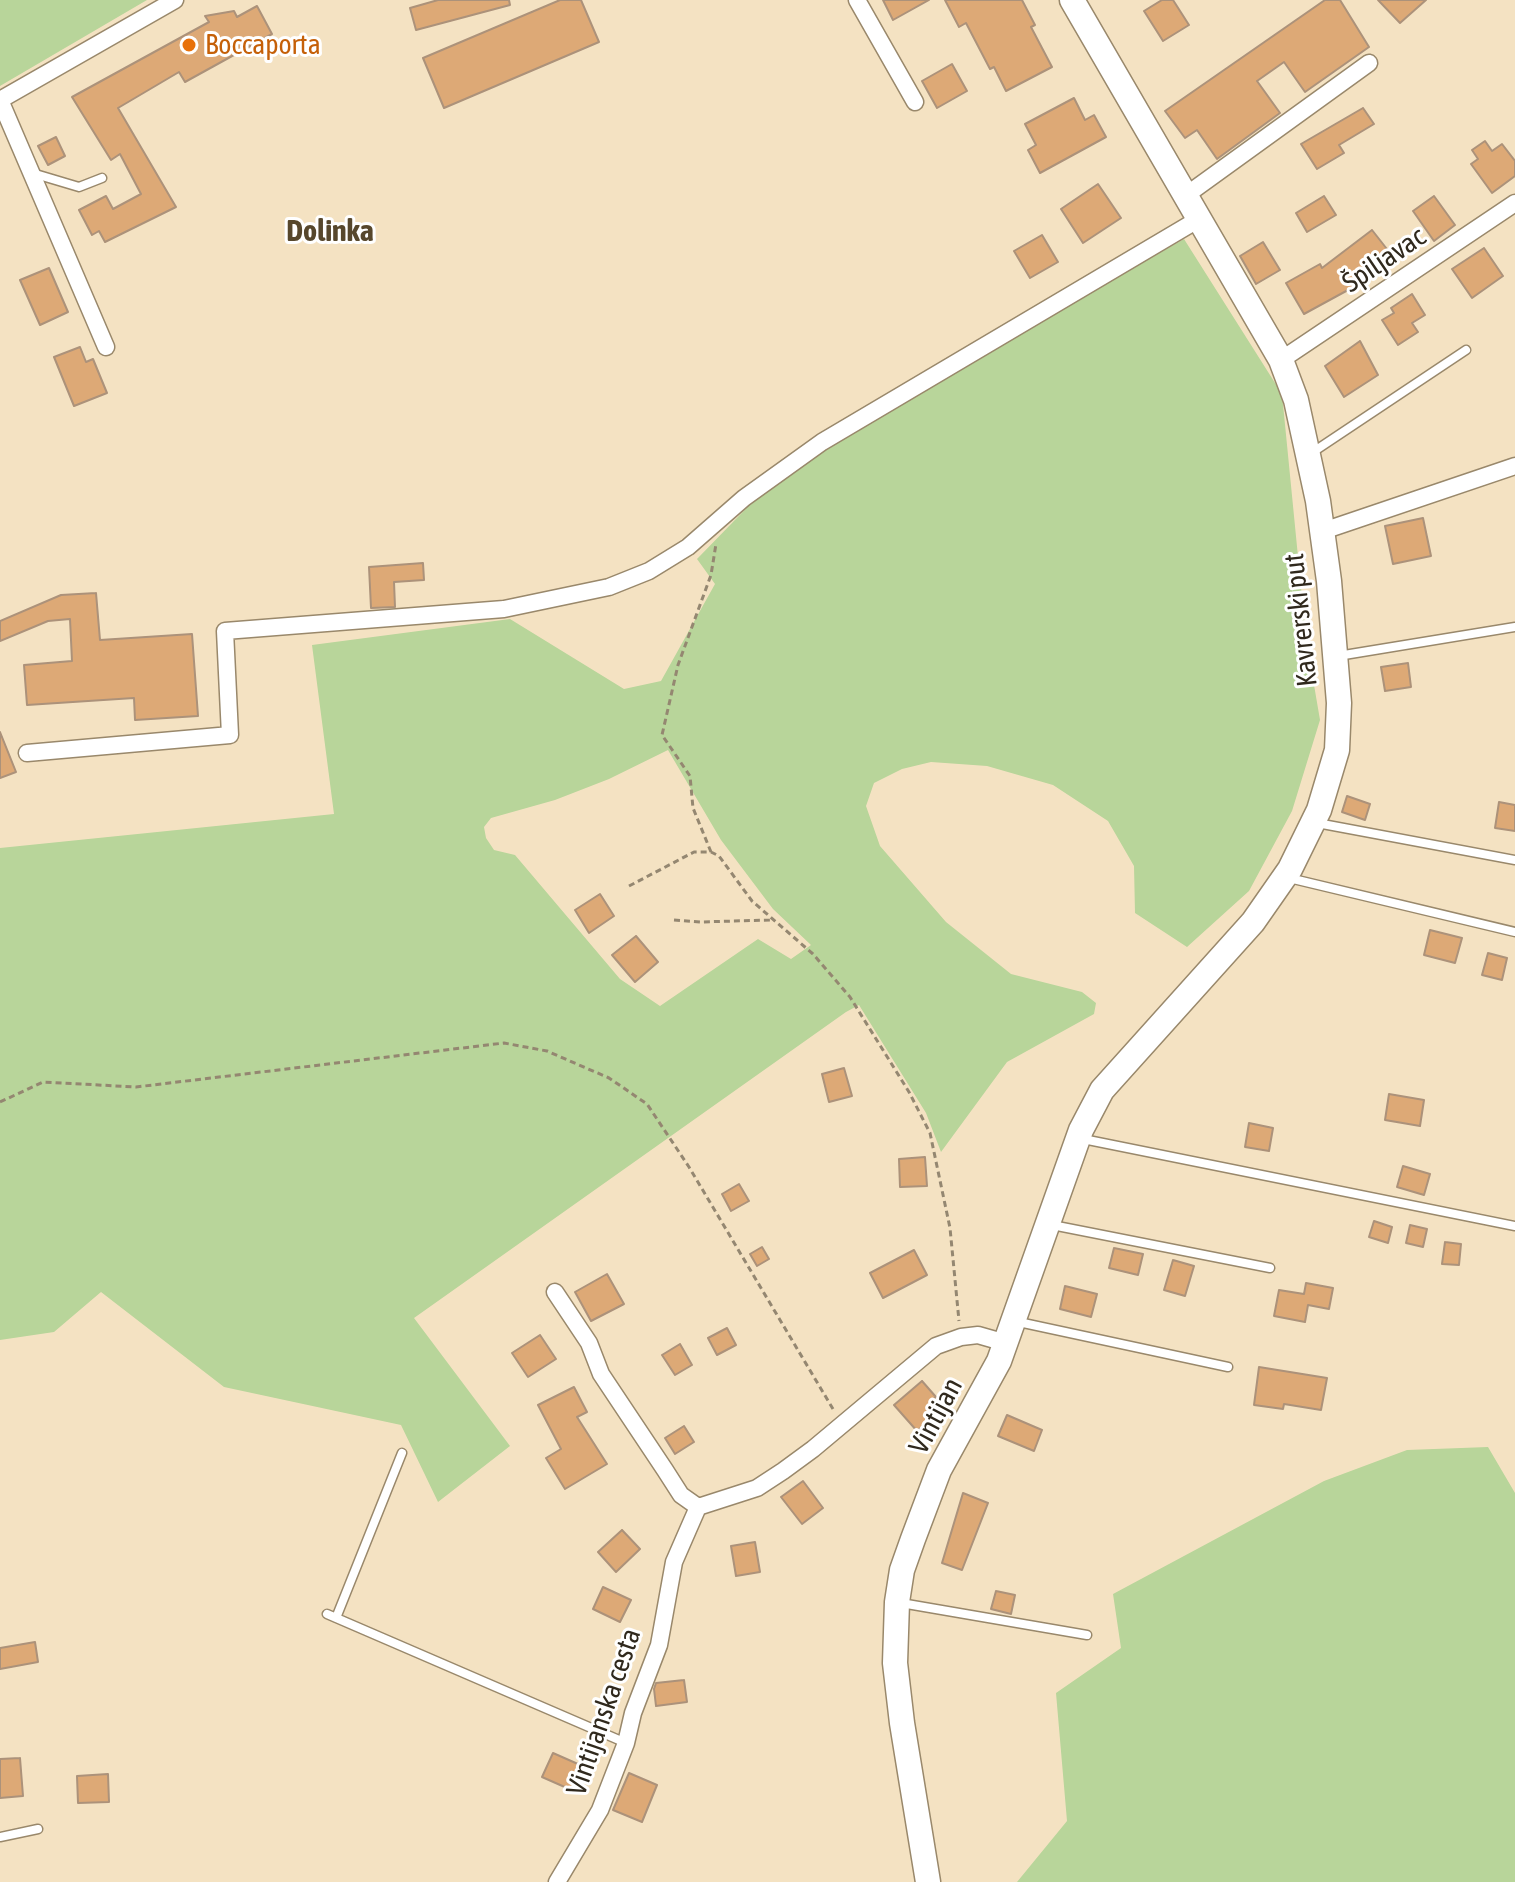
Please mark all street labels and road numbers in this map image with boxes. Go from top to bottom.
street label: Špiljavac [1336,220,1432,300]
street label: Kavrerski put [1277,552,1325,688]
street label: Vintijan [902,1372,970,1460]
street label: Vintijanska cesta [560,1624,648,1800]

